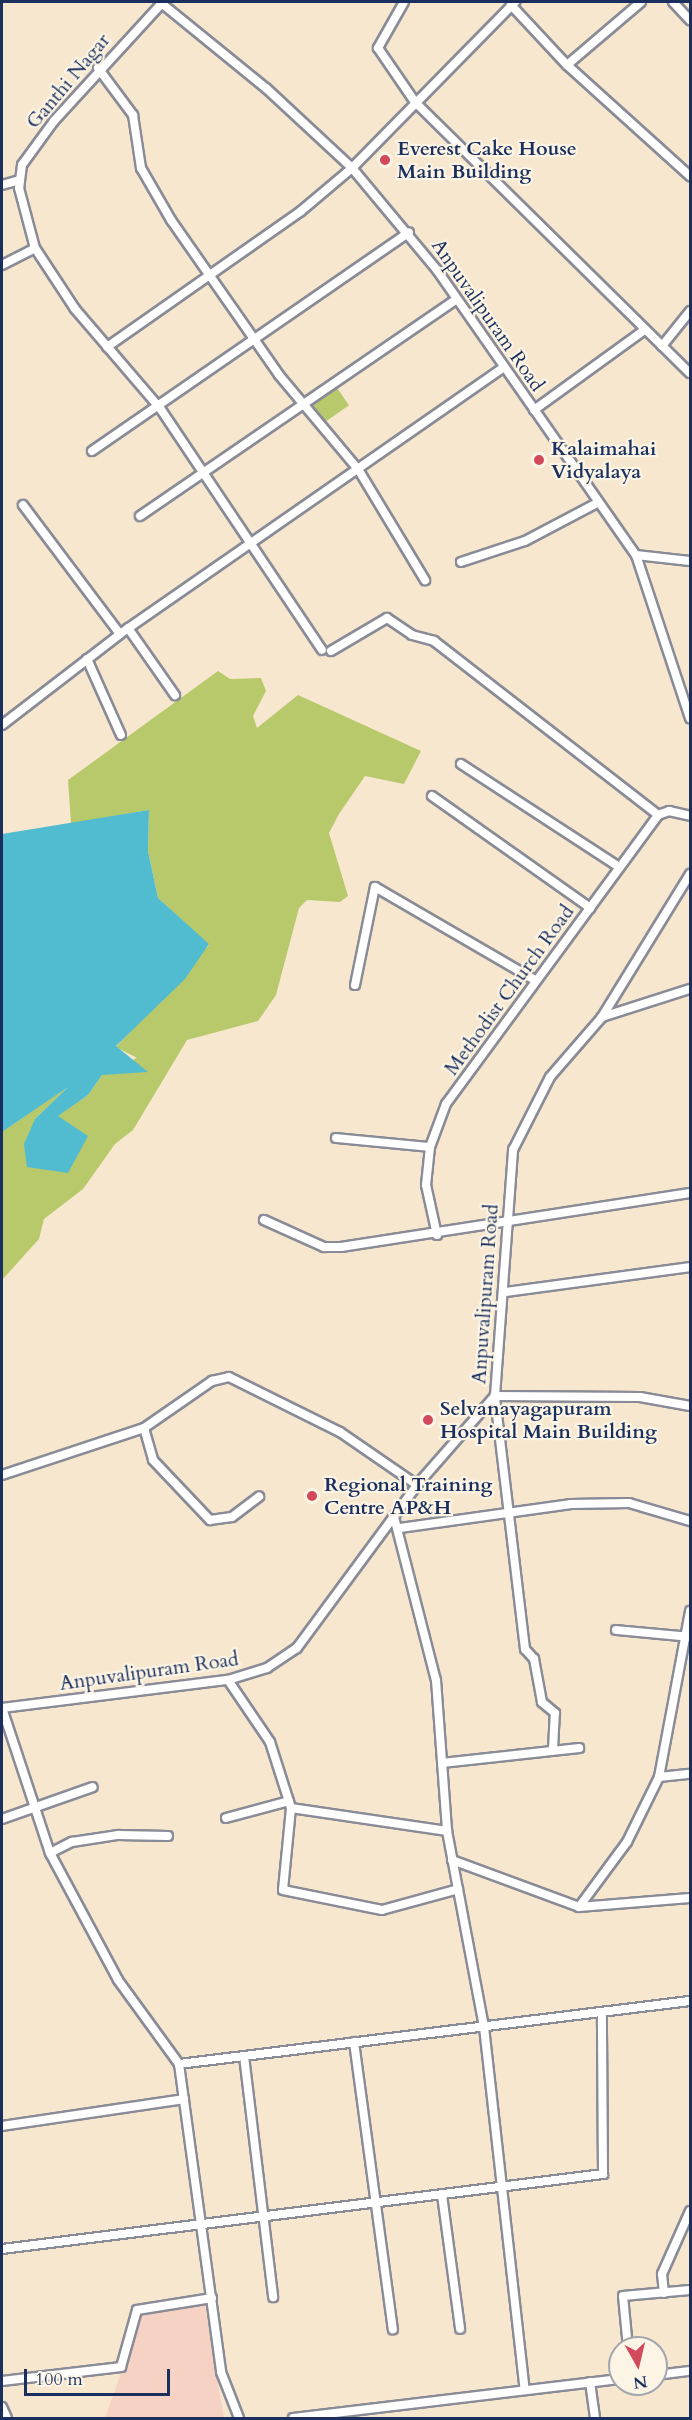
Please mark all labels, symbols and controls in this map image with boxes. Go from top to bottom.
street label: Ganthi Nagar [21,28,115,134]
place label: Everest Cake House Main Building [397,136,577,183]
marker: Everest Cake House Main Building [378,153,392,167]
street label: Anpuvalipuram Road [426,234,550,396]
place label: Kalaimahai Vidyalaya [551,436,656,483]
marker: Kalaimahai Vidyalaya [532,453,546,467]
street label: Methodist Church Road [439,900,579,1080]
street label: Anpuvalipuram Road [467,1203,503,1385]
place label: Selvanayagapuram Hospital Main Building [440,1396,657,1443]
marker: Selvanayagapuram Hospital Main Building [421,1413,435,1427]
place label: Regional Training Centre AP&H [324,1472,492,1519]
marker: Regional Training Centre AP&H [305,1489,319,1503]
street label: Anpuvalipuram Road [58,1647,240,1695]
north arrow [608,2336,668,2396]
scale bar [27,2357,172,2395]
text: 100 m [35,2367,83,2392]
text: N [632,2370,649,2394]

